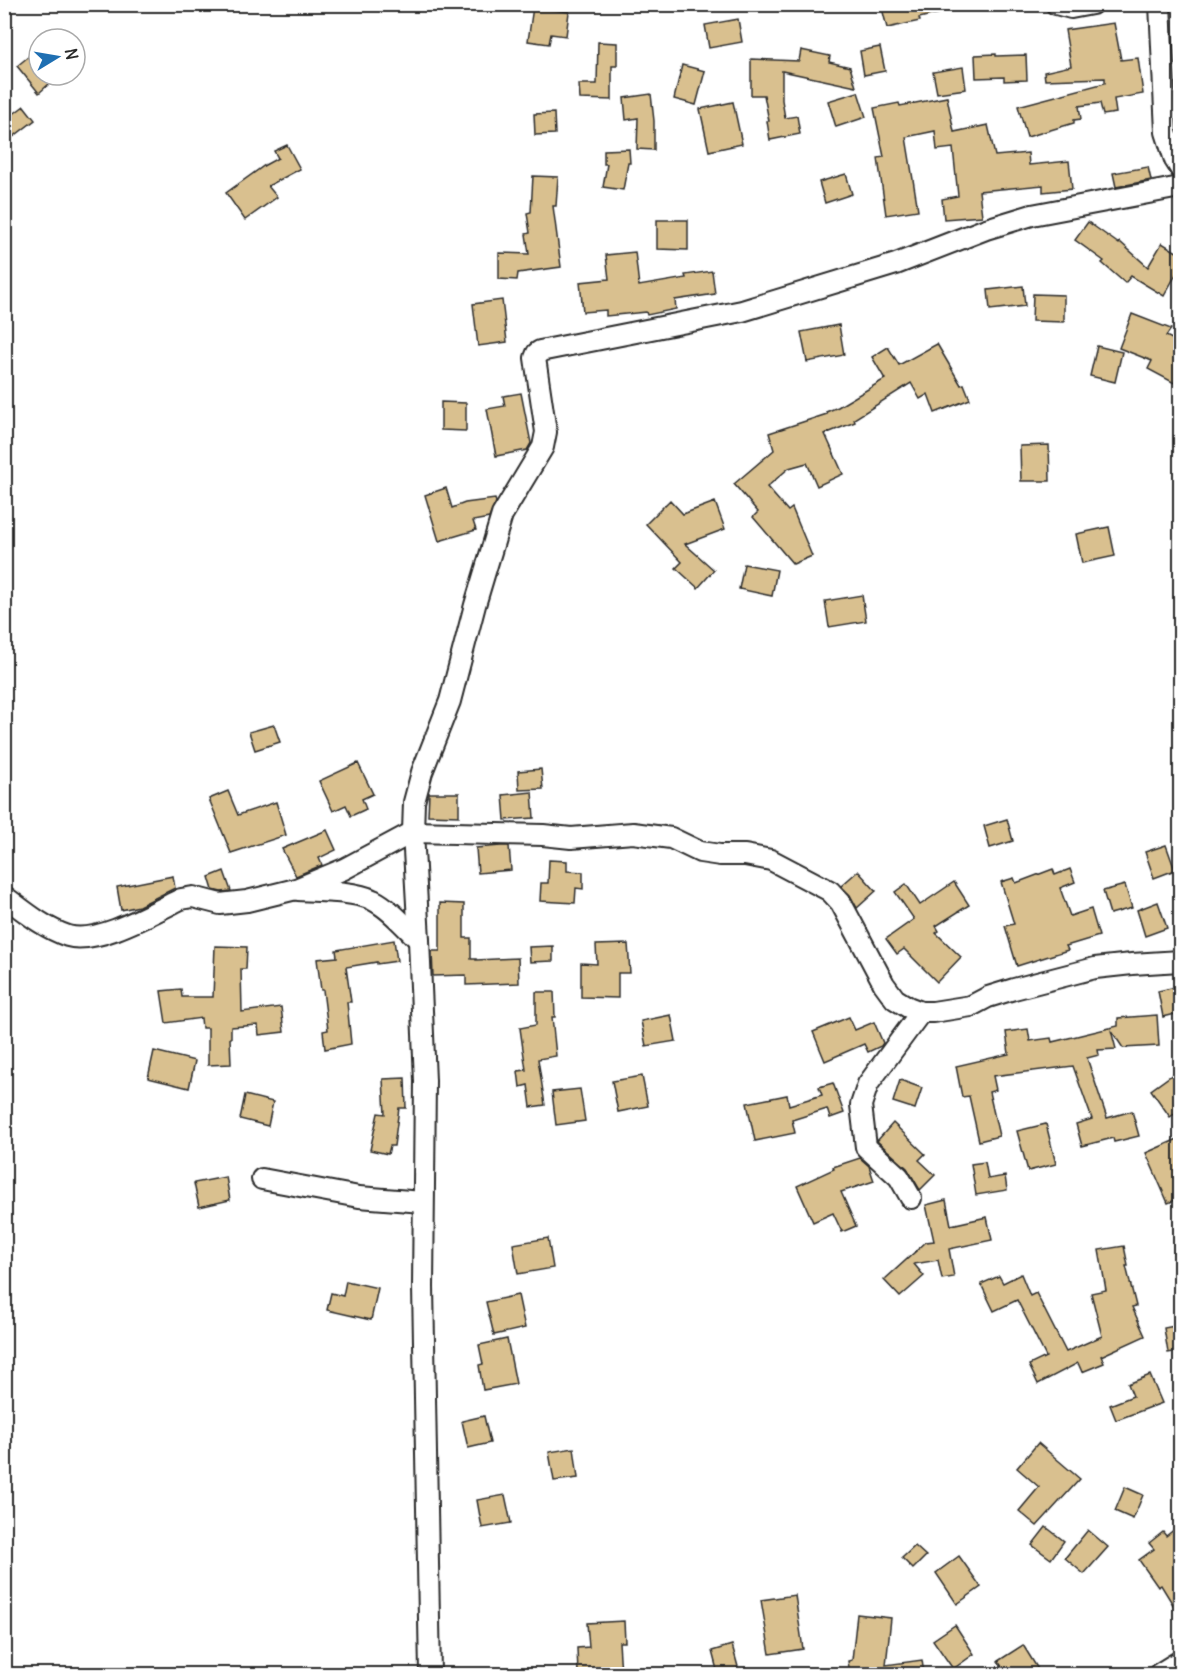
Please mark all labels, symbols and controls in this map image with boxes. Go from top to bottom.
north arrow [27,27,87,87]
text: N [61,47,83,61]

